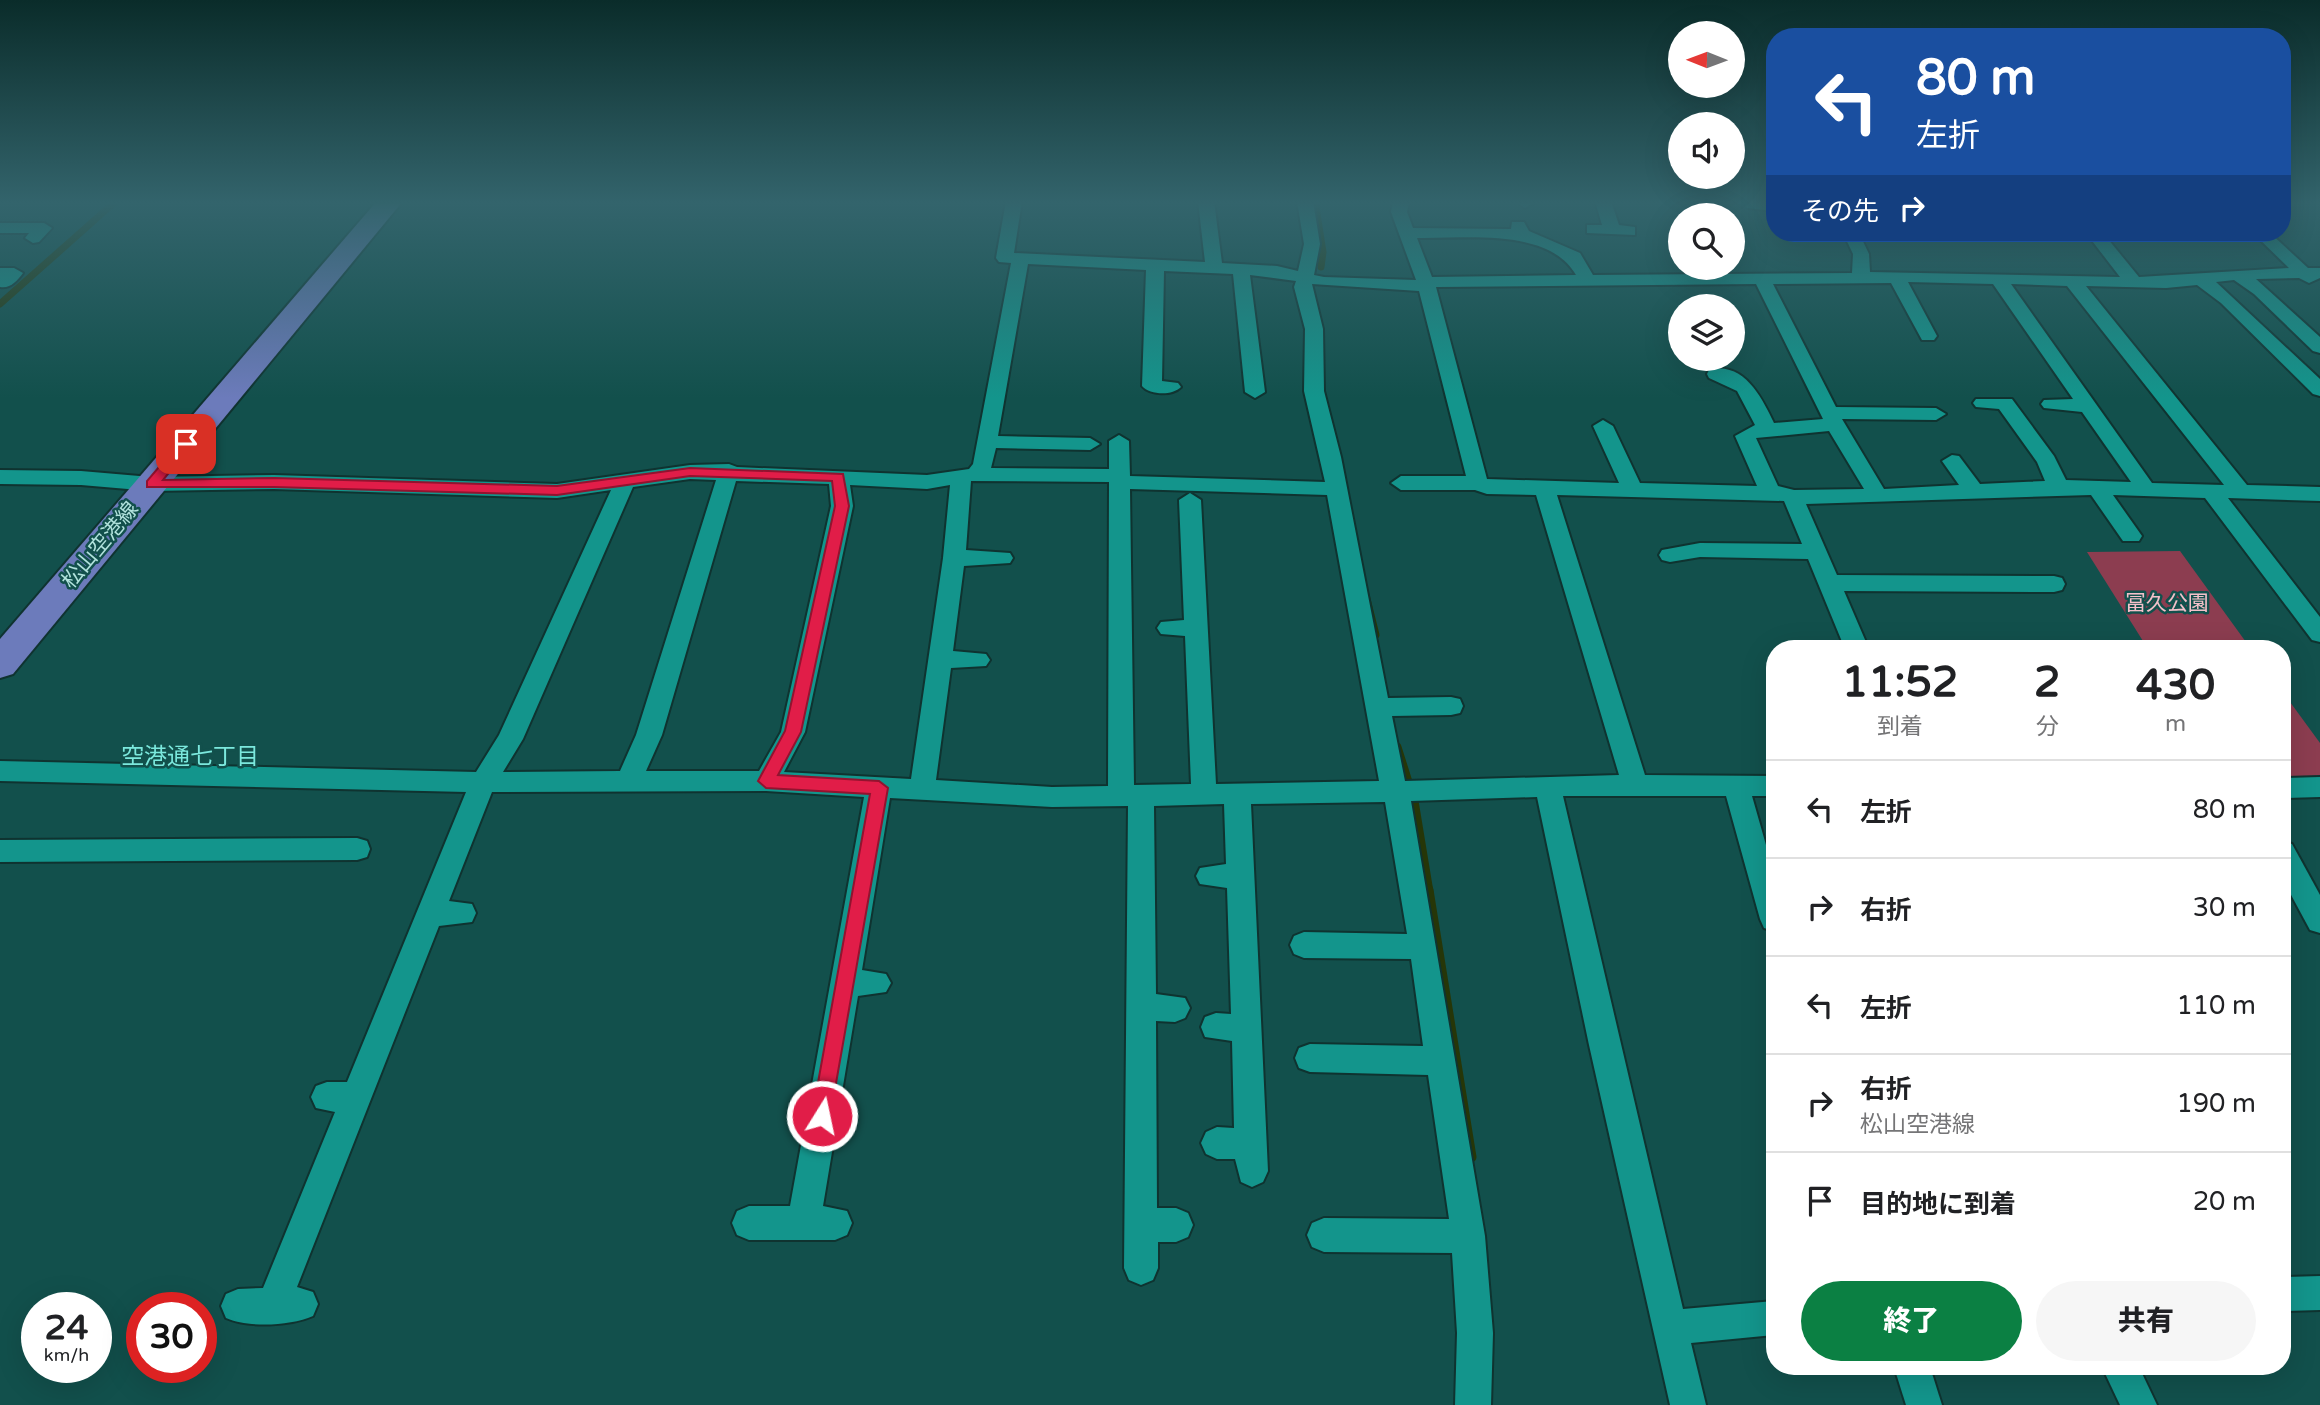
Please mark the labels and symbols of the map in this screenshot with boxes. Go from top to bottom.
north arrow [1668,21,1745,98]
pin [156,414,216,474]
street label: 松山空港線 [57,497,144,594]
park label: 冨久公園 [2125,591,2209,616]
district label: 空港通七丁目 [121,743,259,771]
position arrow [785,1079,859,1153]
speed limit sign: 30 [126,1292,217,1383]

